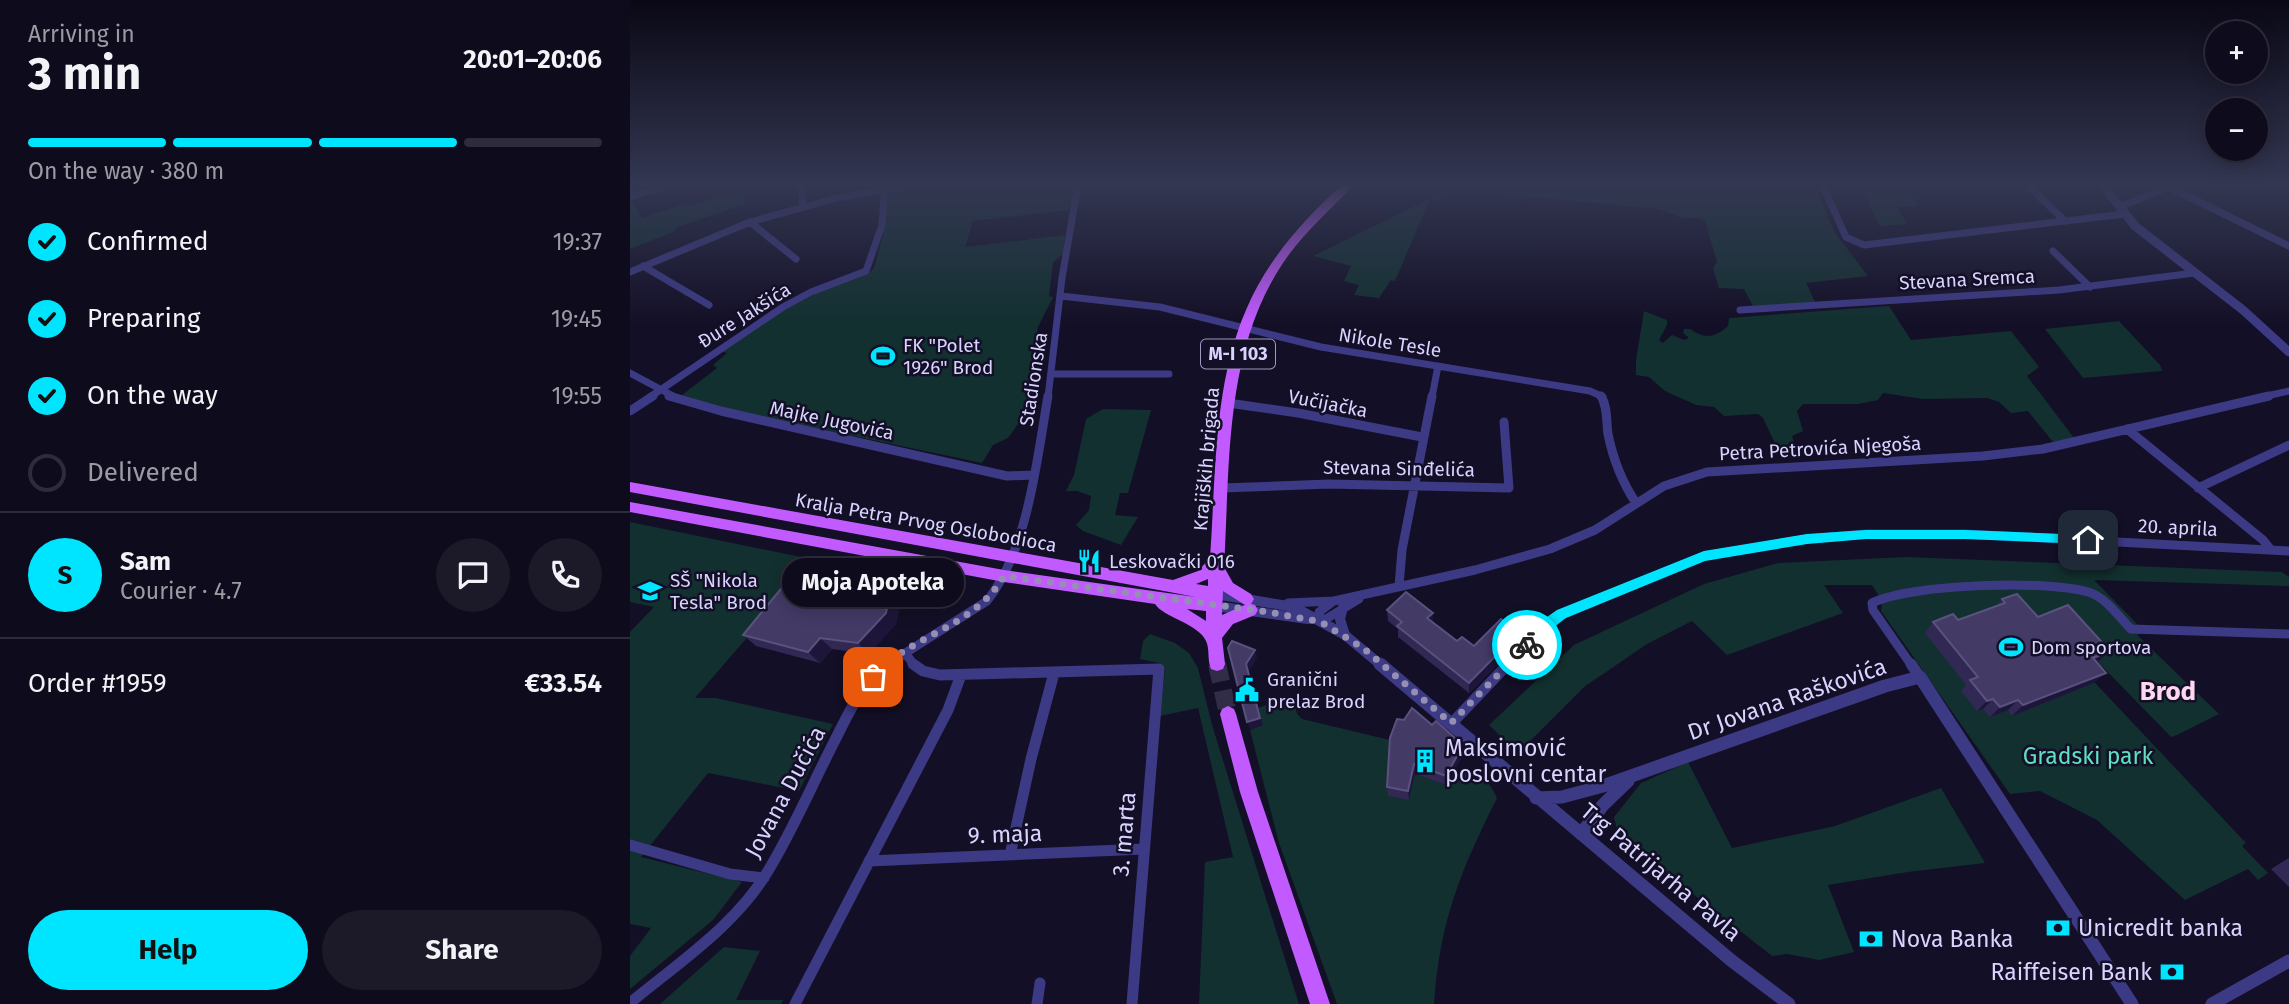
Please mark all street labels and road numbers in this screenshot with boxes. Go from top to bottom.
street label: Stevana Sremca [1898,264,2036,295]
street label: Đure Jakšića [694,278,795,353]
street label: Nikole Tesle [1337,323,1443,362]
street label: Stadionska [1015,330,1052,428]
road number: M-I 103 [1201,340,1275,368]
street label: Vučijačka [1286,385,1369,422]
street label: Krajiških brigada [1189,386,1224,532]
street label: Majke Jugovića [768,396,896,445]
street label: Petra Petrovića Njegoša [1718,432,1922,465]
street label: Stevana Sinđelića [1323,456,1475,481]
street label: Kralja Petra Prvog Oslobodioca [793,488,1059,557]
street label: 20. aprila [2138,514,2218,541]
street label: Dr Jovana Raškovića [1684,652,1890,746]
street label: Jovana Dučića [739,721,831,863]
street label: 3. marta [1106,791,1142,877]
street label: Trg Patrijarha Pavla [1575,797,1747,947]
street label: 9. maja [967,819,1043,849]

